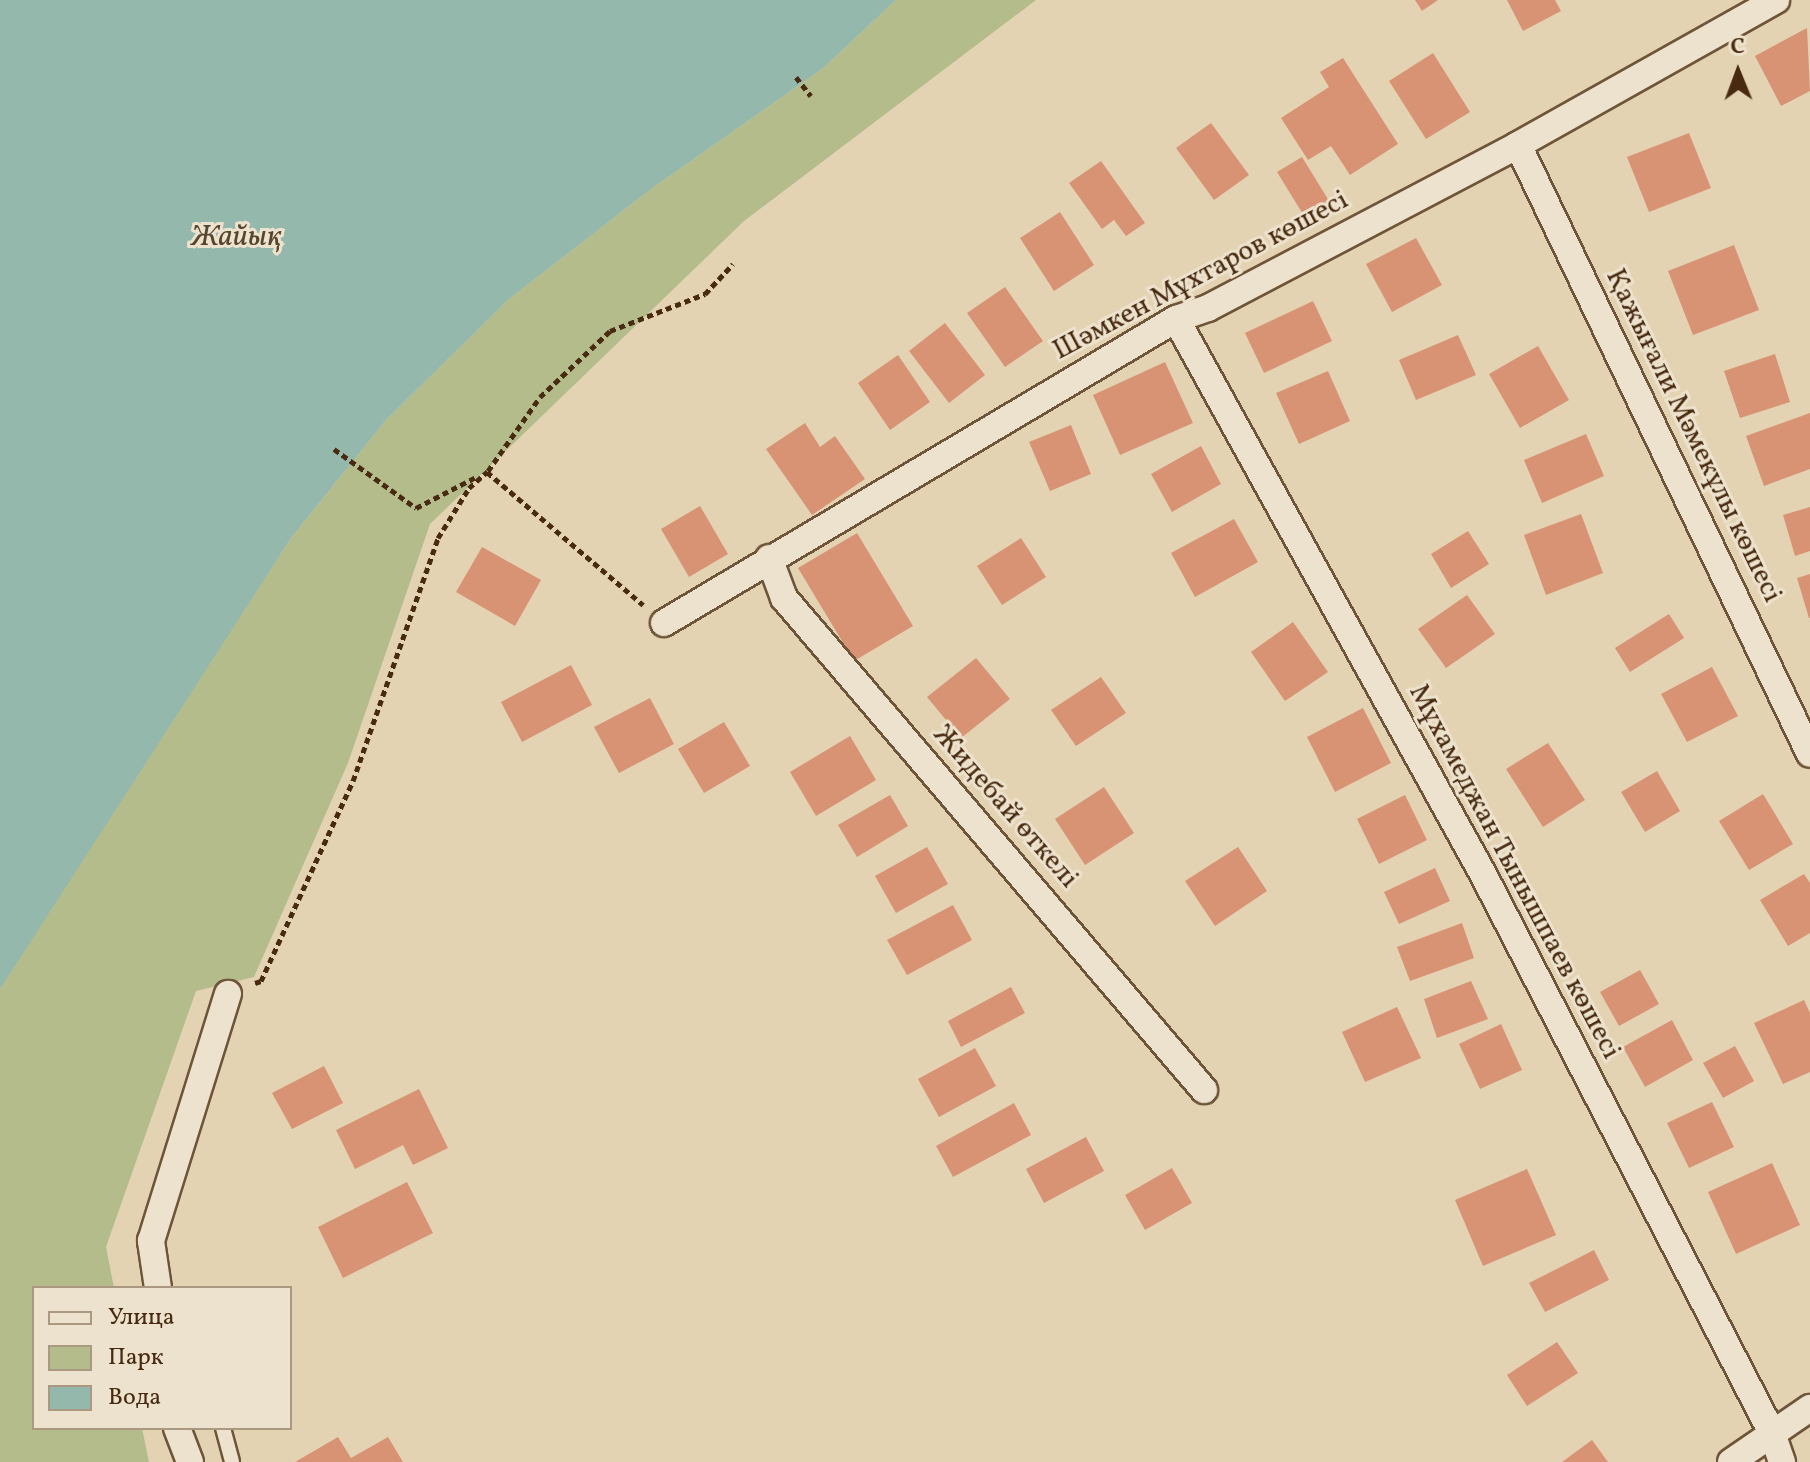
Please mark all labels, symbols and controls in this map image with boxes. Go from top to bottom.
north arrow [1698,32,1778,112]
text: С [1730,32,1745,63]
street label: Шәмкен Мұхтаров көшесі [1048,184,1354,368]
water label: Жайық [191,219,281,255]
street label: Қажығали Мәмекұлы көшесі [1597,264,1789,608]
street label: Мұхамеджан Тынышпаев көшесі [1400,678,1628,1066]
street label: Жидебай өткелі [925,719,1085,895]
legend [32,1286,292,1430]
text: Улица [108,1301,175,1335]
text: Парк [108,1341,164,1375]
text: Вода [108,1381,161,1415]

